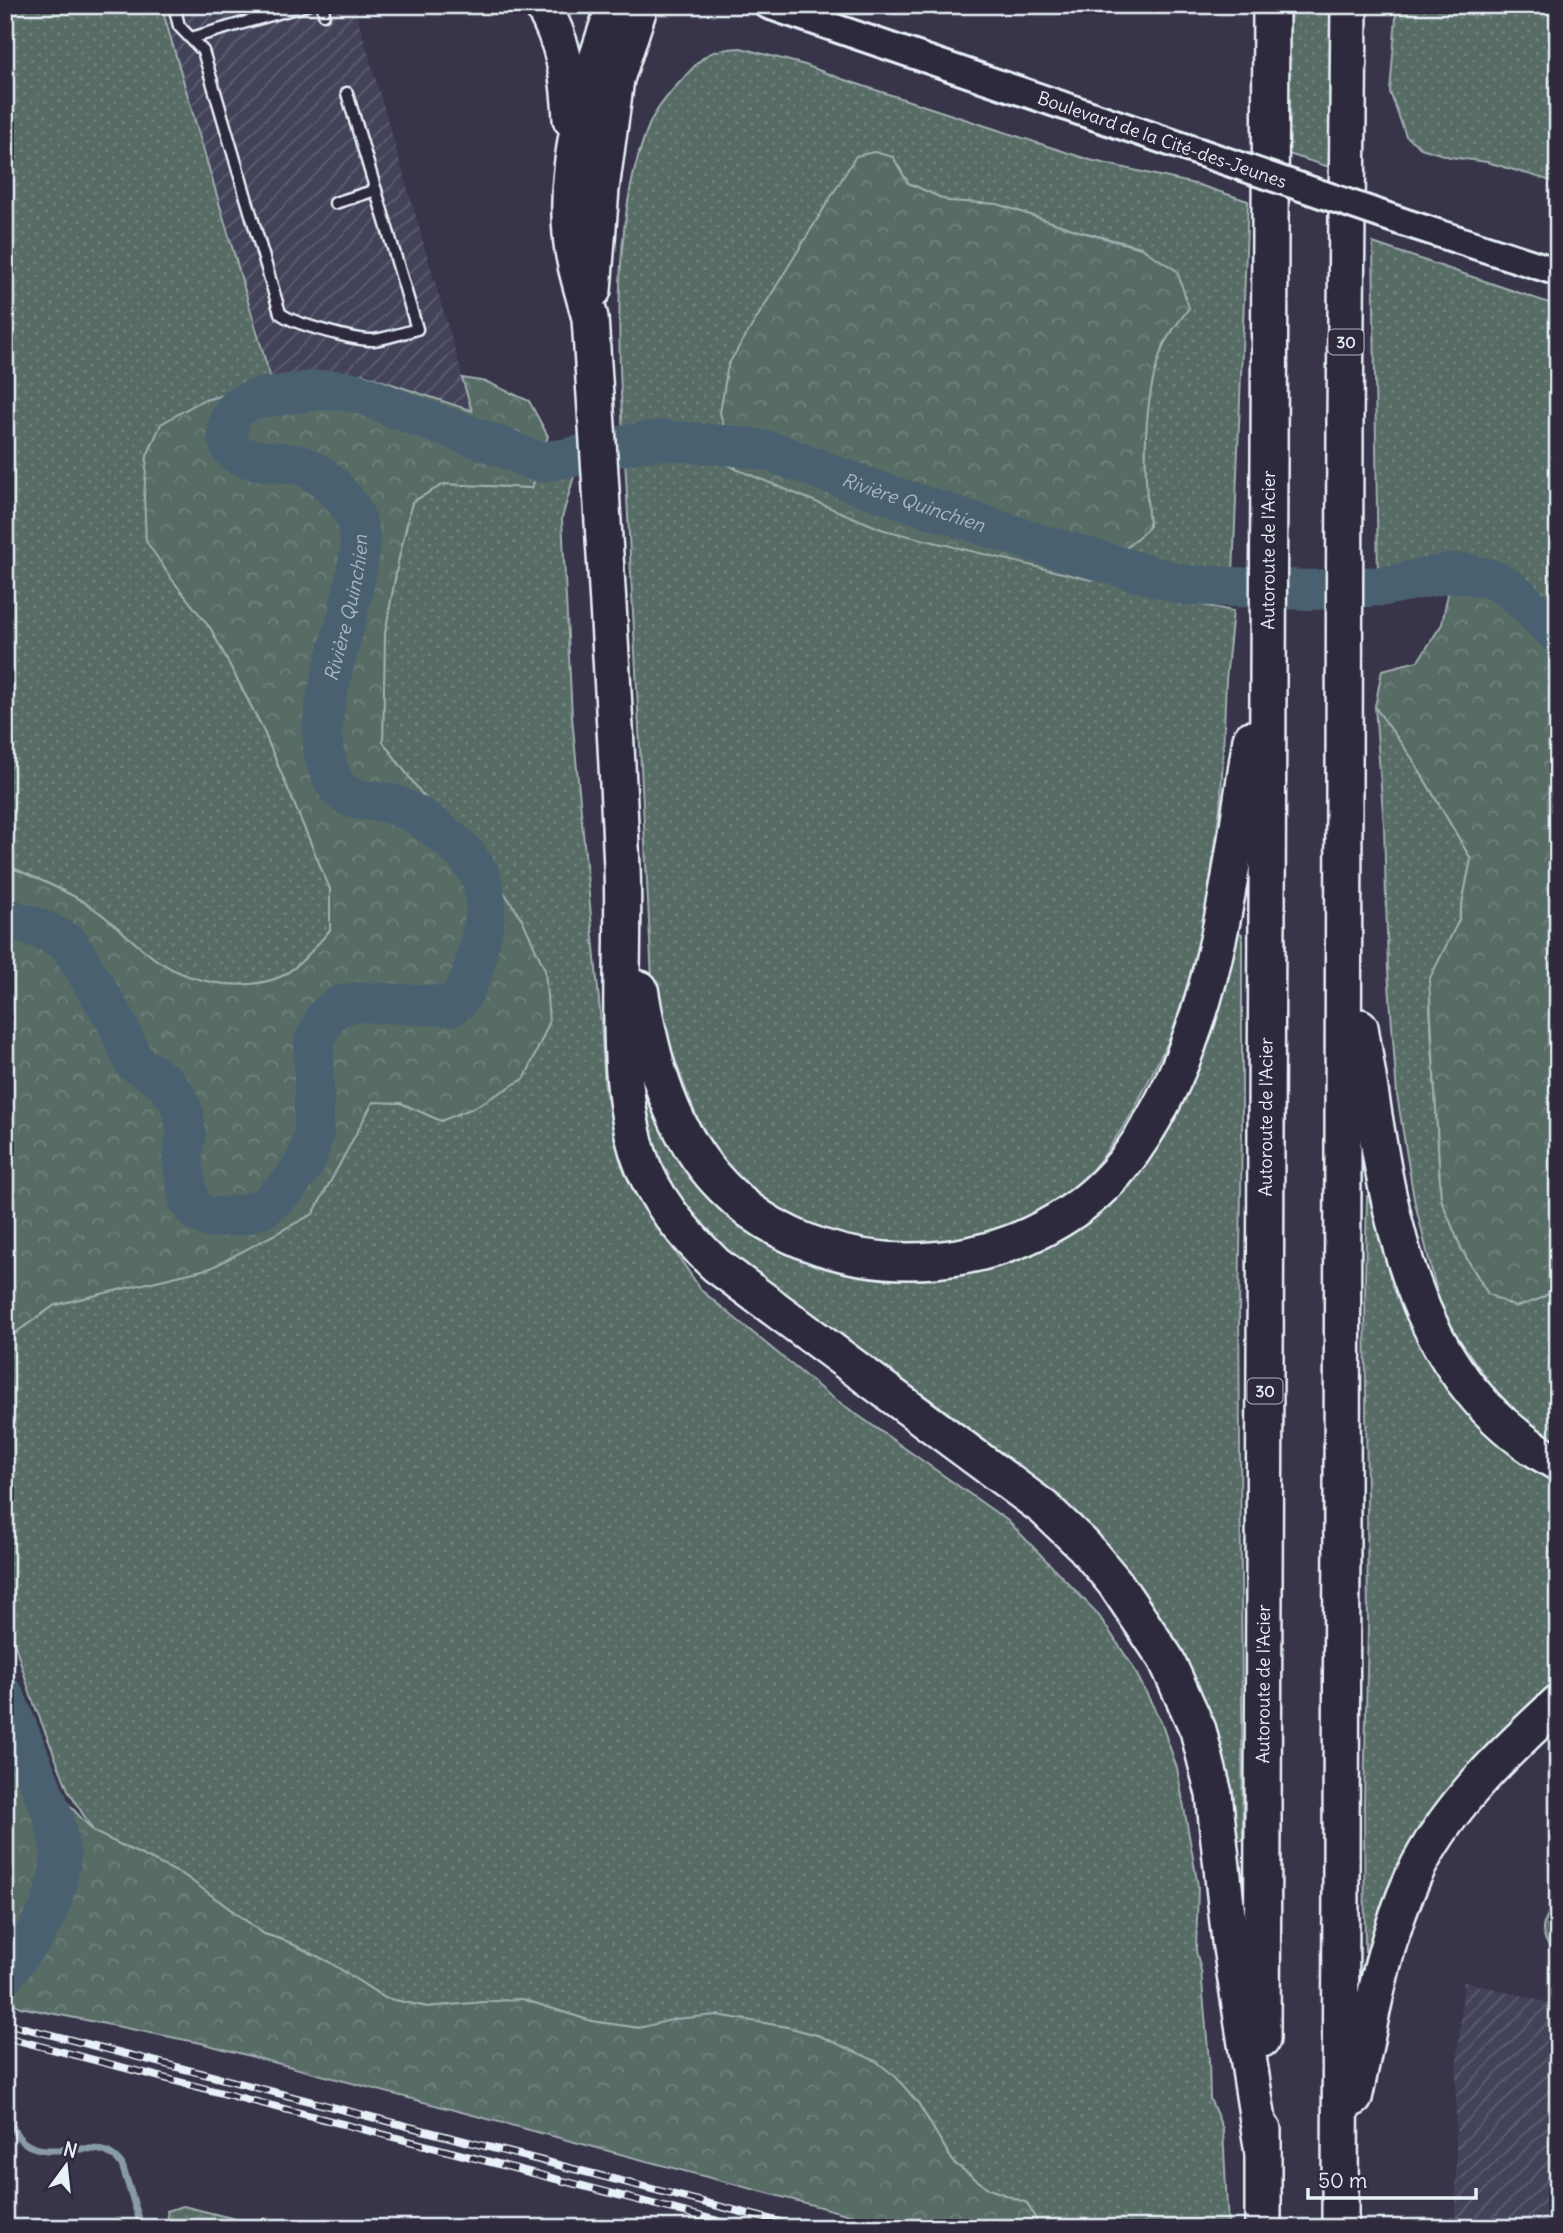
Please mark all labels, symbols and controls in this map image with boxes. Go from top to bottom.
street label: Boulevard de la Cité-des-Jeunes [1035,86,1290,193]
road number: 30 [1328,330,1364,354]
water label: Rivière Quinchien [839,467,989,537]
street label: Autoroute de l'Acier [1256,470,1280,630]
water label: Rivière Quinchien [319,534,372,683]
street label: Autoroute de l'Acier [1254,1037,1277,1197]
road number: 30 [1248,1378,1282,1404]
street label: Autoroute de l'Acier [1251,1604,1275,1764]
north arrow [32,2132,102,2202]
text: N [61,2136,80,2163]
scale bar [1308,2156,1476,2200]
text: 50 m [1318,2167,1367,2194]

